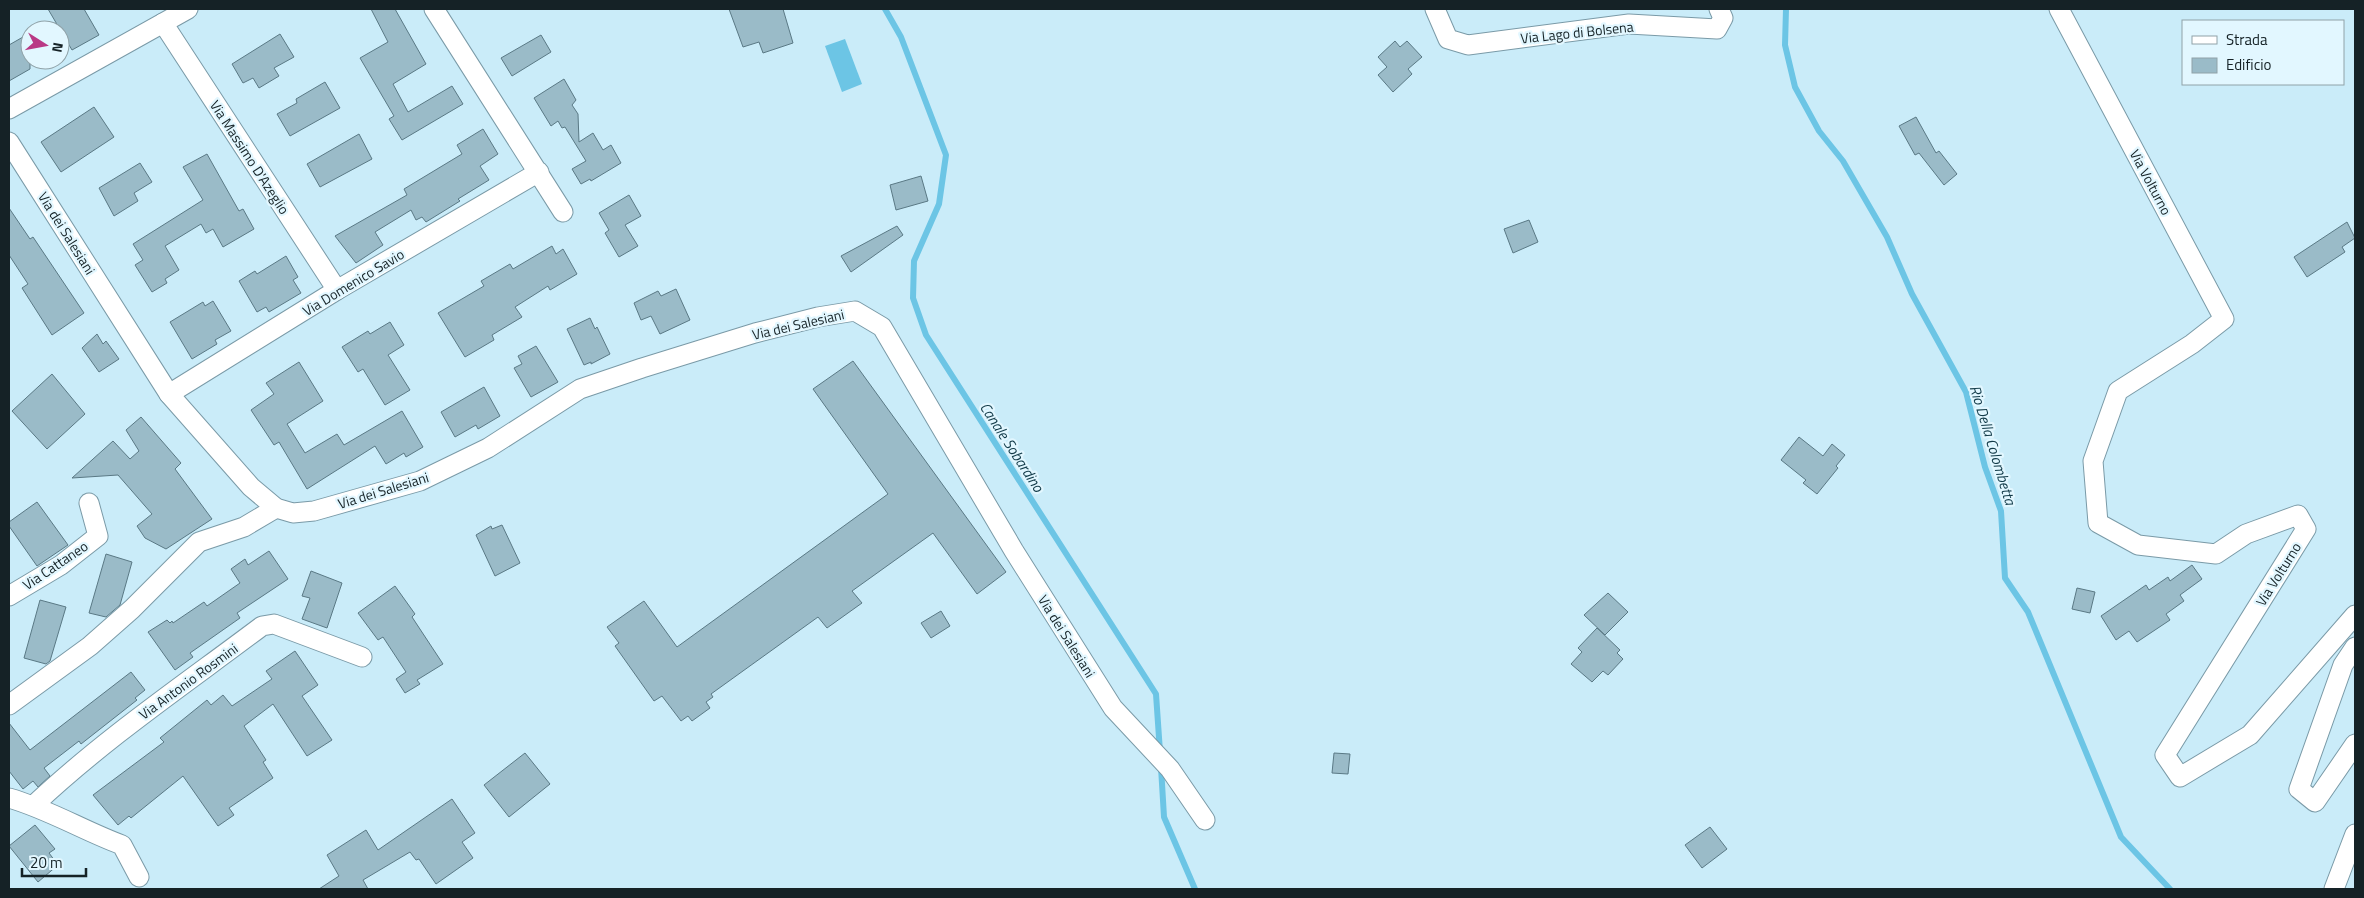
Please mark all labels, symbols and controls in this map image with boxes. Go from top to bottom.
street label: Via Lago di Bolsena [1519,16,1635,48]
north arrow [20,20,70,70]
legend [2182,20,2344,85]
text: Strada [2226,28,2268,51]
text: N [47,41,69,54]
text: Edificio [2226,53,2271,76]
street label: Via Massimo D'Azeglio [205,96,295,218]
street label: Via Volturno [2125,145,2177,219]
street label: Via dei Salesiani [33,188,101,278]
street label: Via Domenico Savio [298,243,408,321]
street label: Via dei Salesiani [750,303,846,345]
water label: Rio Della Colombetta [1964,382,2023,509]
water label: Canale Sobardino [974,397,1050,497]
street label: Via dei Salesiani [335,466,431,514]
street label: Via Cattaneo [18,535,92,595]
street label: Via Volturno [2250,538,2306,610]
street label: Via dei Salesiani [1033,591,1101,681]
street label: Via Antonio Rosmini [134,638,242,724]
scale bar [22,846,86,878]
text: 20 m [30,851,63,874]

